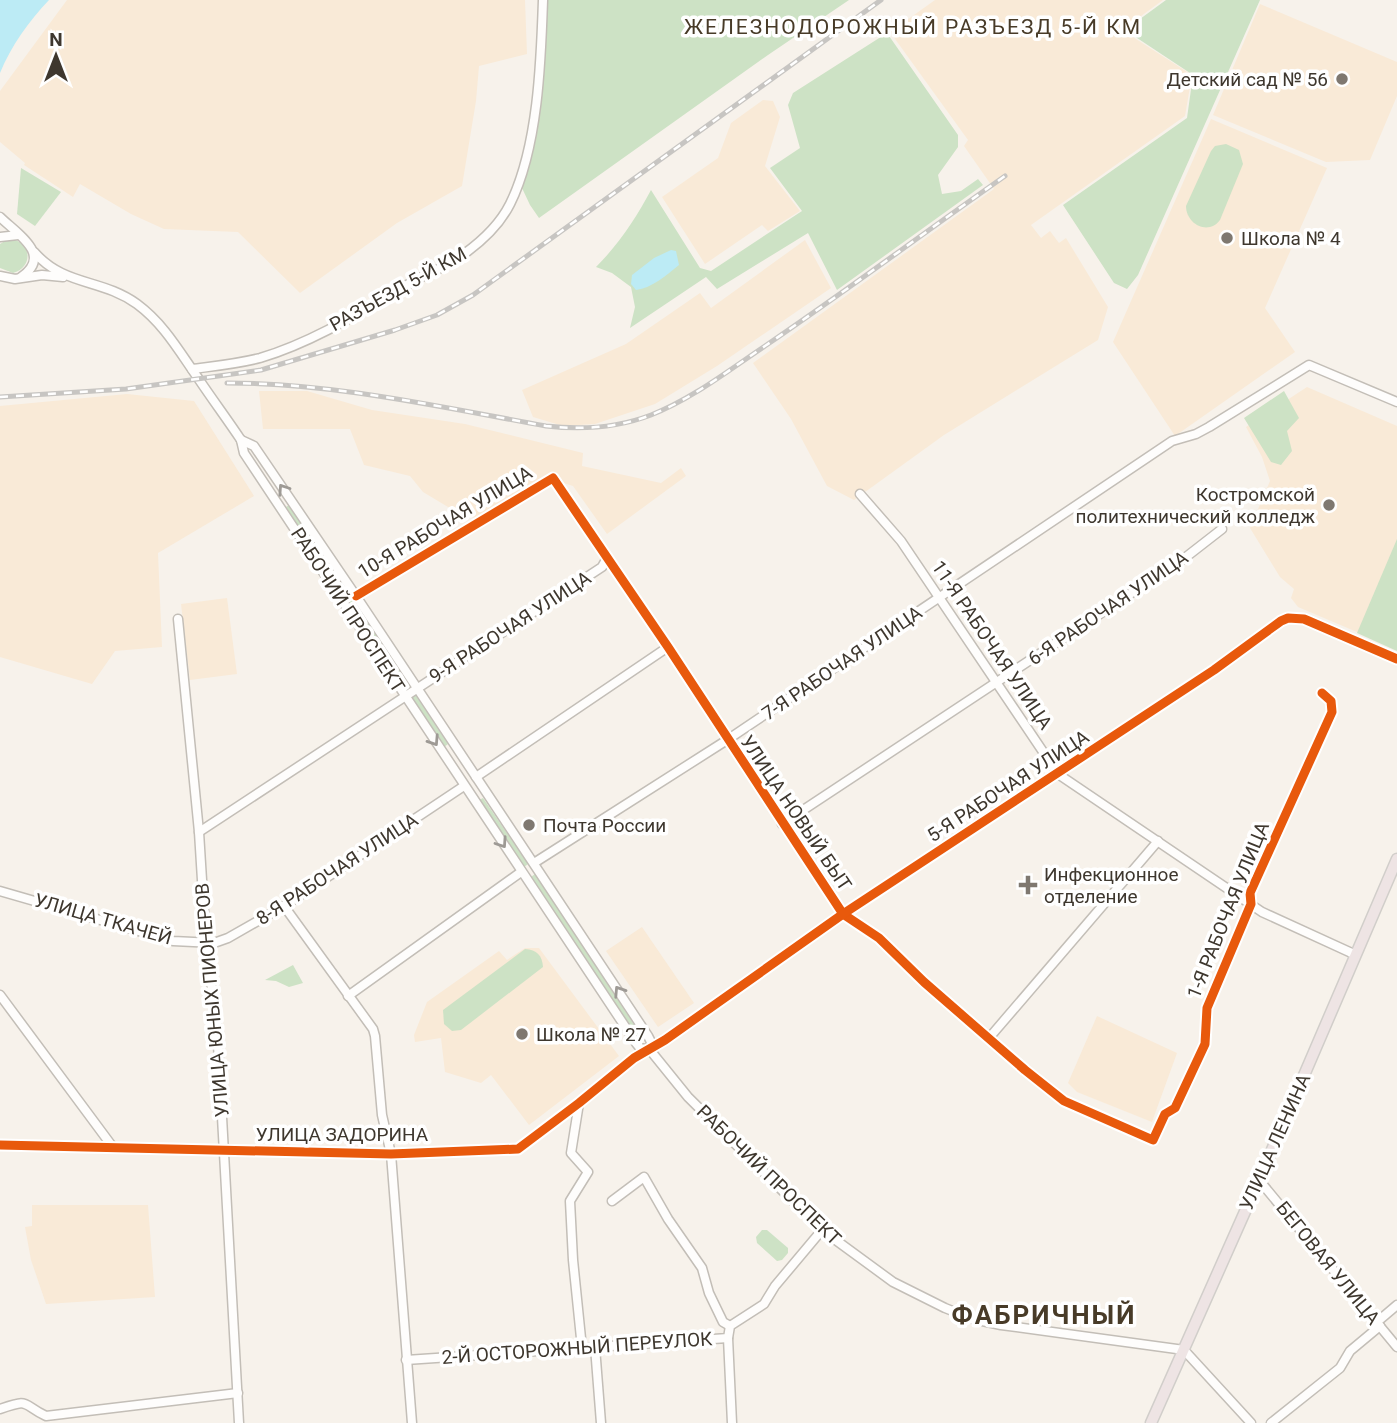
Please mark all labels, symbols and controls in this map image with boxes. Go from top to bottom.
district label: ЖЕЛЕЗНОДОРОЖНЫЙ РАЗЪЕЗД 5-Й КМ [684,15,1142,39]
north arrow [21,21,91,91]
text: N [49,28,63,51]
place label: Детский сад № 56 [1166,68,1328,91]
marker: Детский сад № 56 [1334,71,1350,87]
place label: Школа № 4 [1241,227,1341,250]
marker: Школа № 4 [1219,230,1235,246]
street label: РАЗЪЕЗД 5-Й КМ [326,242,470,336]
street label: 10-Я РАБОЧАЯ УЛИЦА [354,461,537,583]
place label: Костромской политехнический колледж [1075,483,1315,528]
one-way arrow [279,484,291,497]
marker: Костромской политехнический колледж [1321,497,1337,513]
street label: РАБОЧИЙ ПРОСПЕКТ [286,523,410,697]
street label: 6-Я РАБОЧАЯ УЛИЦА [1024,546,1193,670]
street label: 11-Я РАБОЧАЯ УЛИЦА [927,556,1057,734]
street label: 9-Я РАБОЧАЯ УЛИЦА [425,566,596,688]
street label: 7-Я РАБОЧАЯ УЛИЦА [758,601,927,725]
street label: 5-Я РАБОЧАЯ УЛИЦА [923,725,1094,847]
street label: УЛИЦА НОВЫЙ БЫТ [736,731,856,895]
one-way arrow [426,733,438,746]
street label: 8-Я РАБОЧАЯ УЛИЦА [252,808,423,930]
place label: Почта России [543,814,666,837]
marker: Почта России [521,817,537,833]
street label: 1-Я РАБОЧАЯ УЛИЦА [1182,818,1274,1002]
one-way arrow [494,835,507,848]
place label: Инфекционное отделение [1044,863,1179,908]
marker: Инфекционное отделение [1018,875,1038,895]
street label: УЛИЦА ЮНЫХ ПИОНЕРОВ [190,882,234,1118]
street label: УЛИЦА ТКАЧЕЙ [32,888,174,950]
one-way arrow [614,986,627,999]
place label: Школа № 27 [536,1023,646,1046]
marker: Школа № 27 [514,1026,530,1042]
street label: УЛИЦА ЛЕНИНА [1235,1070,1316,1214]
street label: РАБОЧИЙ ПРОСПЕКТ [692,1100,846,1250]
street label: УЛИЦА ЗАДОРИНА [256,1123,429,1146]
street label: БЕГОВАЯ УЛИЦА [1271,1197,1385,1330]
district label: ФАБРИЧНЫЙ [952,1300,1136,1330]
street label: 2-Й ОСТОРОЖНЫЙ ПЕРЕУЛОК [441,1327,714,1369]

